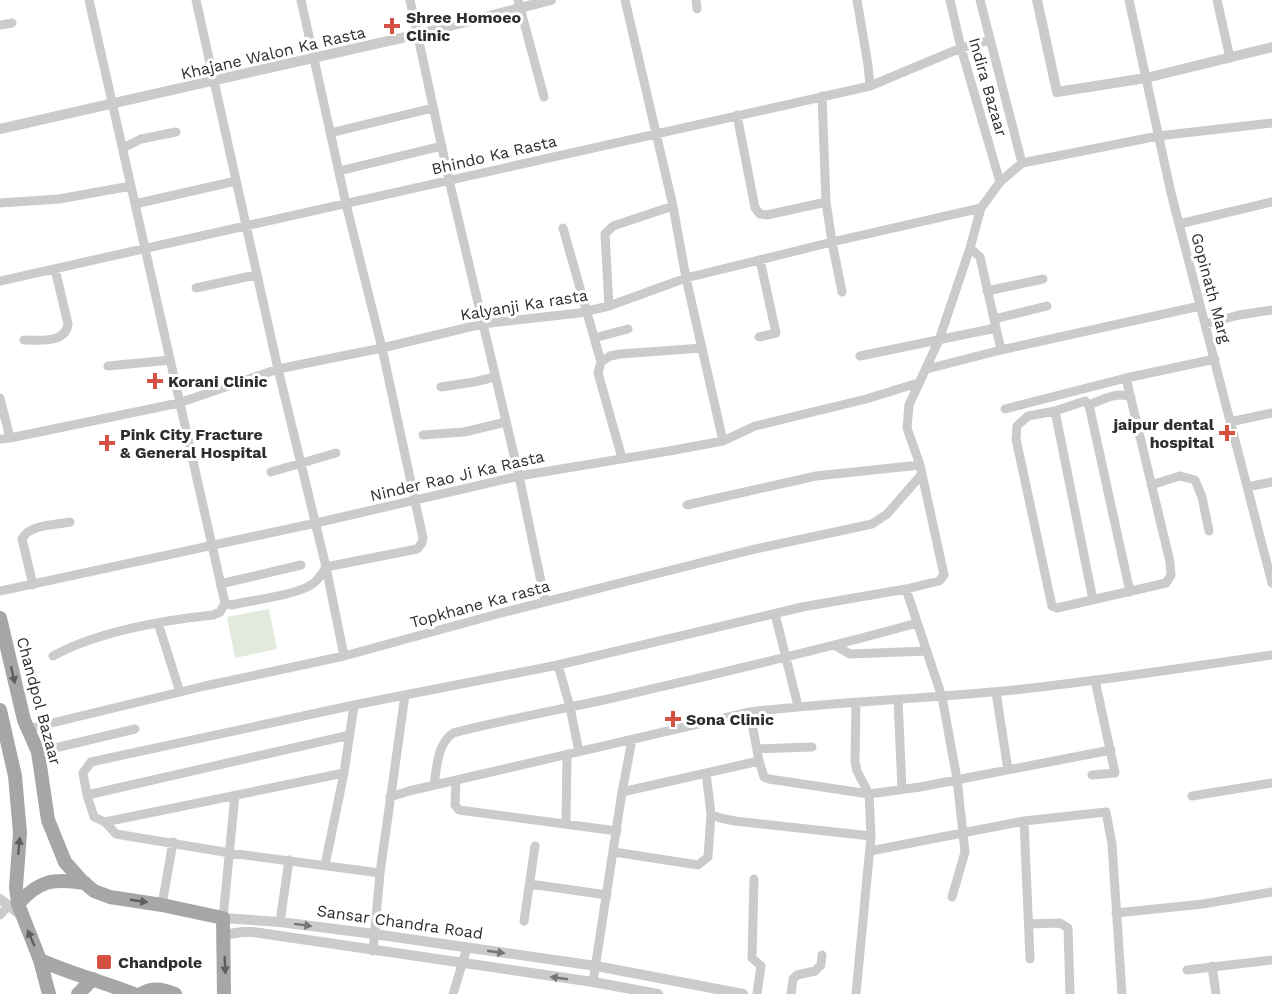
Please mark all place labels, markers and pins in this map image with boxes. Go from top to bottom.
place label: Shree Homoeo Clinic [406,8,521,45]
marker: Shree Homoeo Clinic [383,17,401,35]
marker: Korani Clinic [146,372,164,390]
place label: Korani Clinic [168,372,268,391]
place label: jaipur dental hospital [1111,415,1215,452]
marker: jaipur dental hospital [1218,424,1236,442]
place label: Pink City Fracture & General Hospital [120,425,268,462]
marker: Pink City Fracture & General Hospital [98,434,116,452]
marker: Sona Clinic [664,710,682,728]
place label: Sona Clinic [686,710,774,729]
marker: Chandpole [95,953,113,971]
place label: Chandpole [118,953,202,972]

